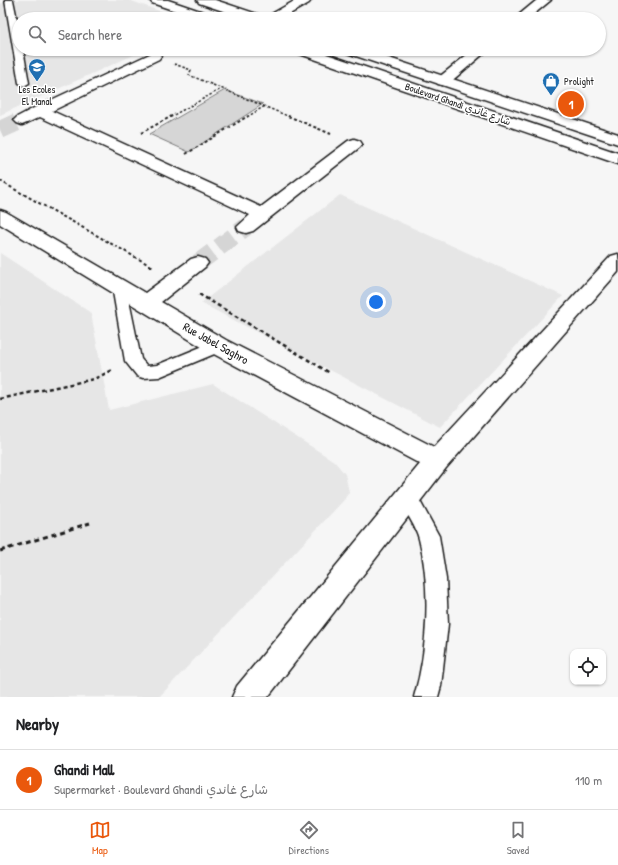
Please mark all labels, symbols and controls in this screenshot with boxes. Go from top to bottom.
search box [12,12,606,56]
icon: search [26,23,48,45]
text: Search here [58,24,122,45]
school or university icon: Les Ecoles El Manal [27,57,47,82]
shop icon: Prolight [541,71,561,96]
place label: Prolight [564,75,594,88]
street label: Boulevard Ghandi شارع غاندي [403,80,513,130]
place label: Les Ecoles El Manal [19,83,55,108]
pin: 1 [558,89,584,119]
your location [366,292,386,312]
street label: Rue Jabel Saghro [180,318,252,368]
map controls [570,649,606,685]
button: locate [570,649,606,685]
text: Nearby [16,712,59,735]
text: Ghandi Mall [54,759,114,780]
text: 1 [27,771,31,789]
text: 110 m [575,771,602,789]
text: Supermarket · Boulevard Ghandi شارع غاندي [54,780,268,798]
tab: Map [89,819,111,857]
tab: Directions [289,819,329,857]
tab: Saved [507,819,529,857]

